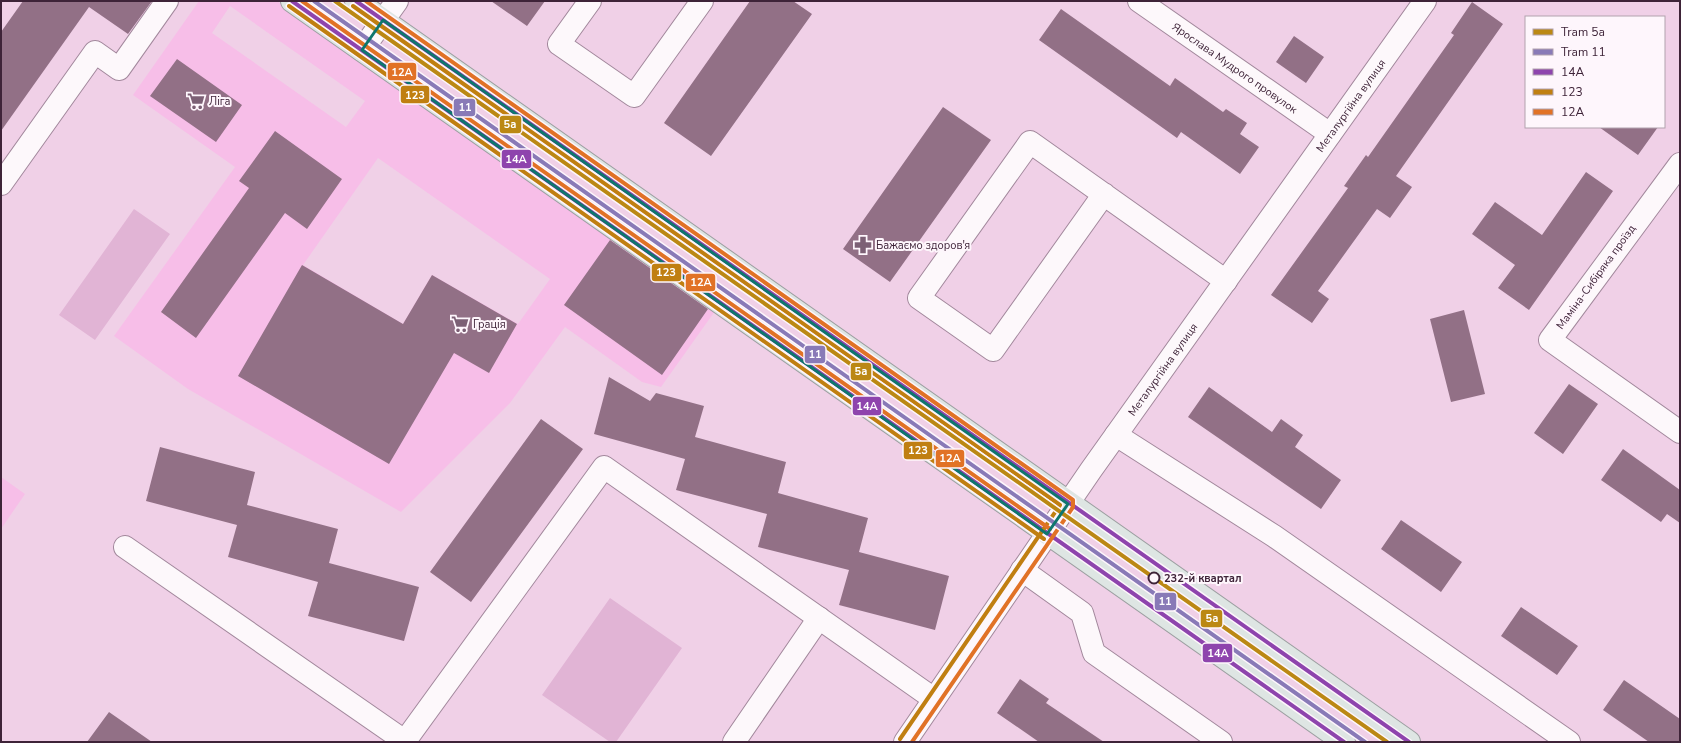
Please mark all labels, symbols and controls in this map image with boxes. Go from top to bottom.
legend [1525,16,1665,128]
street label: Ярослава Мудрого провулок [1169,19,1301,117]
text: Tram 5а [1561,24,1605,40]
text: Tram 11 [1561,44,1606,60]
street label: Металургійна вулиця [1312,56,1389,155]
line badge: 12А [387,62,417,81]
text: 14А [1561,64,1584,80]
text: 12А [391,65,414,80]
text: 123 [1561,84,1583,100]
line badge: 123 [400,85,430,104]
text: 123 [405,88,425,103]
supermarket icon: Ліга [186,91,206,111]
place label: Ліга [209,94,231,109]
line badge: 11 [453,98,476,117]
text: 11 [458,100,472,115]
text: 12А [1561,104,1584,120]
line badge: 5а [499,115,522,134]
text: 5а [504,117,516,132]
line badge: 14А [501,149,532,169]
text: 14А [505,152,528,167]
street label: Маміна-Сибіряка проїзд [1553,221,1639,332]
pharmacy icon: Бажаємо здоров'я [853,235,873,255]
place label: Бажаємо здоров'я [876,238,970,253]
line badge: 123 [651,263,682,282]
text: 123 [656,265,676,280]
line badge: 12А [685,273,716,292]
text: 12А [690,275,713,290]
supermarket icon: Грація [450,314,470,334]
place label: Грація [473,317,506,332]
street label: Металургійна вулиця [1124,320,1201,419]
line badge: 11 [804,345,826,364]
text: 11 [808,347,822,362]
line badge: 5а [850,362,872,381]
text: 5а [855,364,867,379]
line badge: 14А [852,396,882,416]
text: 14А [856,399,879,414]
line badge: 123 [903,441,933,460]
text: 123 [908,443,928,458]
line badge: 12А [935,449,965,468]
text: 12А [939,451,962,466]
marker: 232-й квартал [1147,571,1161,585]
place label: 232-й квартал [1164,571,1241,586]
line badge: 11 [1154,592,1177,611]
text: 11 [1158,594,1172,609]
line badge: 5а [1200,609,1223,628]
text: 5а [1206,611,1218,626]
line badge: 14А [1202,643,1233,663]
text: 14А [1207,646,1230,661]

